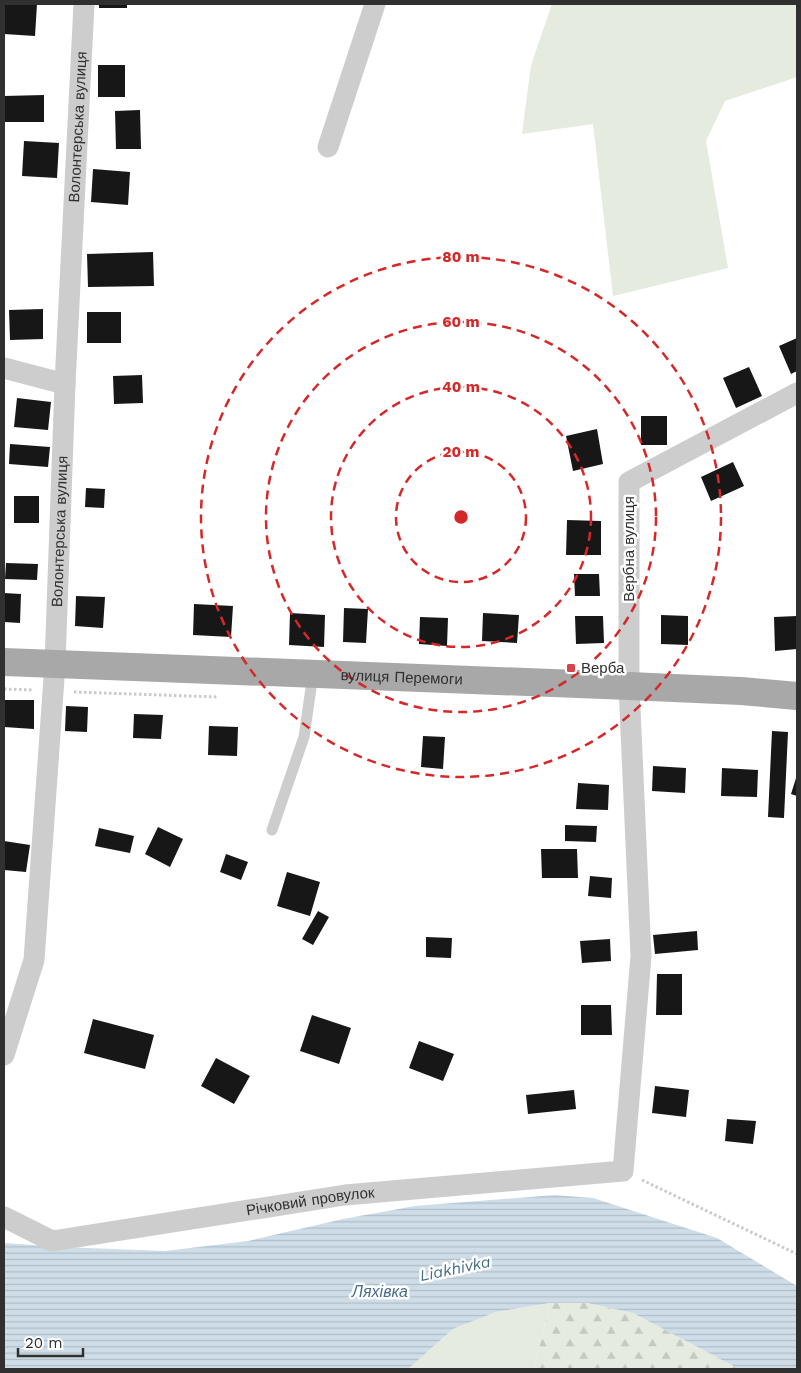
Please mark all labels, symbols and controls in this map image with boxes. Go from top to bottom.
street label: Волонтерська вулиця [65,51,91,203]
text: 80 m [442,248,480,266]
text: 60 m [442,313,480,331]
text: 40 m [442,378,480,396]
text: 20 m [442,443,480,461]
street label: Волонтерська вулиця [48,455,71,607]
street label: Вербна вулиця [620,496,638,602]
centre of rings [452,508,470,526]
place label: Верба [581,659,625,677]
marker: Верба [565,662,577,674]
street label: вулиця Перемоги [340,666,463,689]
street label: Річковий провулок [245,1183,376,1219]
water label: Liakhivka [418,1252,492,1285]
water label: Ляхівка [351,1282,408,1301]
scale bar [18,1326,82,1358]
text: 20 m [25,1334,63,1352]

